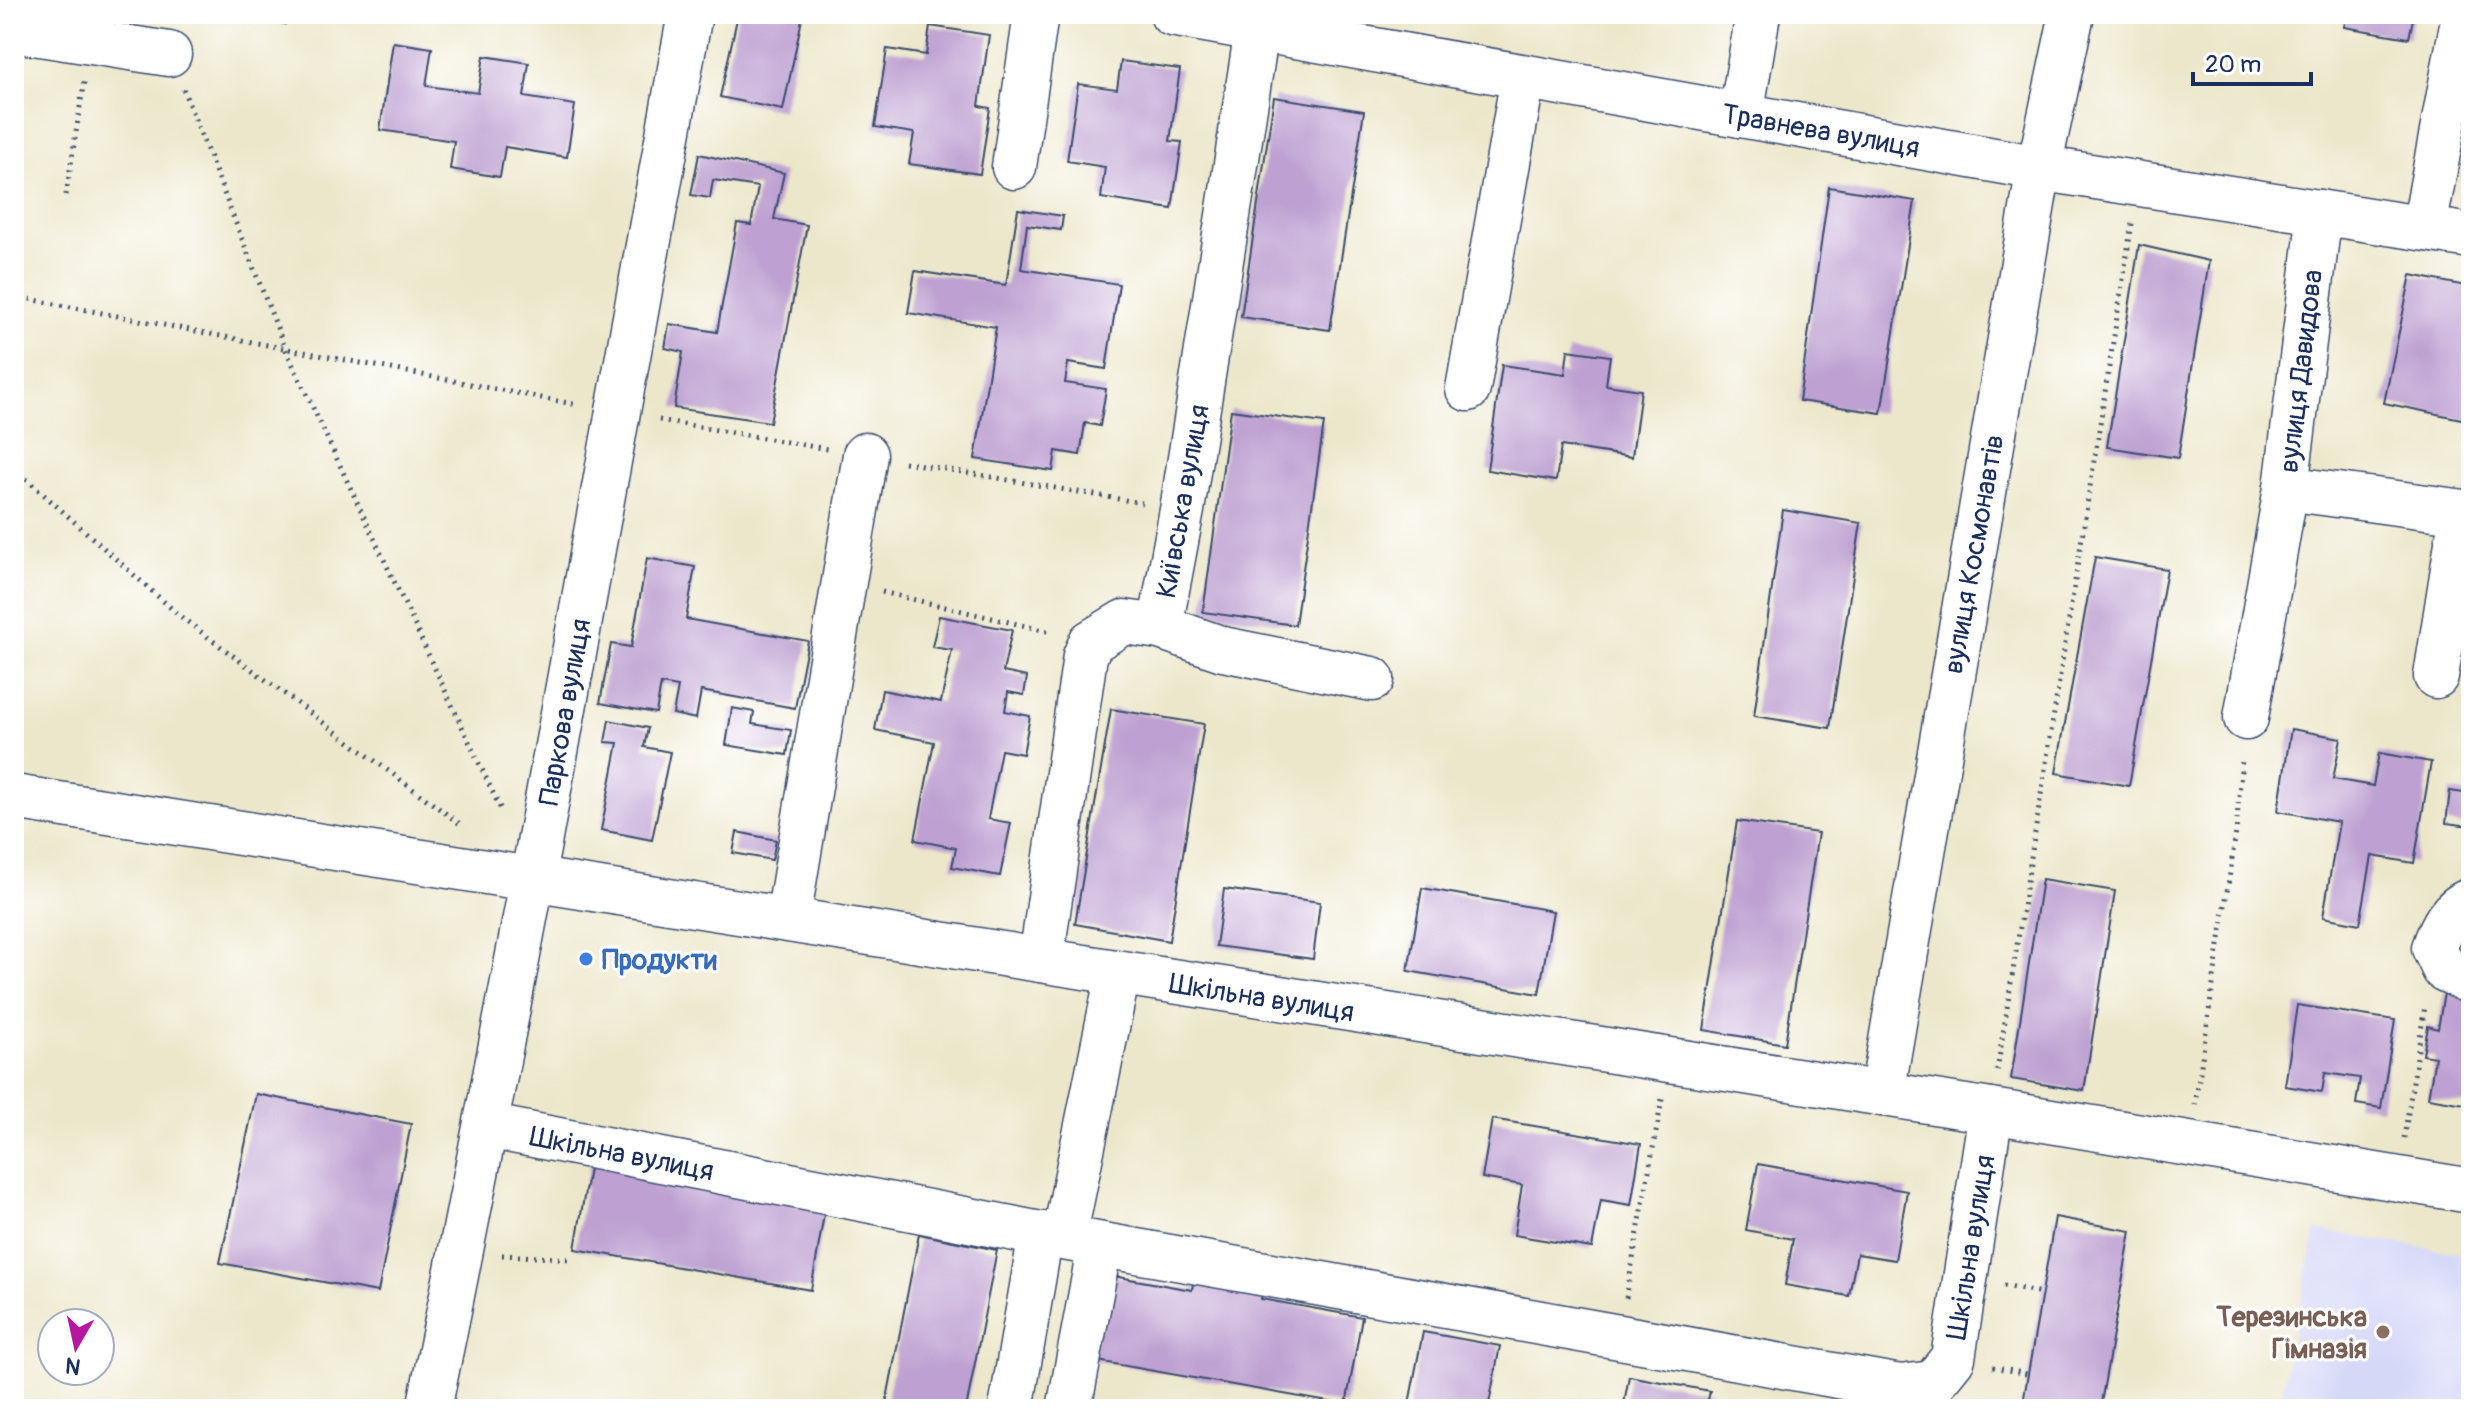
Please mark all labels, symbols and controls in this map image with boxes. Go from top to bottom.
scale bar [2193,36,2311,86]
text: 20 m [2205,50,2261,79]
street label: Травнева вулиця [1719,97,1922,166]
street label: вулиця Давидова [2272,268,2331,475]
street label: Київська вулиця [1149,402,1218,601]
street label: вулиця Космонавтів [1936,432,2013,677]
street label: Паркова вулиця [532,616,599,808]
place label: Продукти [602,943,717,978]
marker: Продукти [577,950,595,968]
street label: Шкільна вулиця [1167,967,1357,1030]
street label: Шкільна вулиця [527,1119,717,1189]
street label: Шкільна вулиця [1940,1152,2003,1342]
place label: Терезинська Гімназія [2215,1300,2367,1367]
north arrow [36,1307,116,1387]
marker: Терезинська Гімназія [2374,1323,2392,1341]
text: N [63,1351,83,1381]

